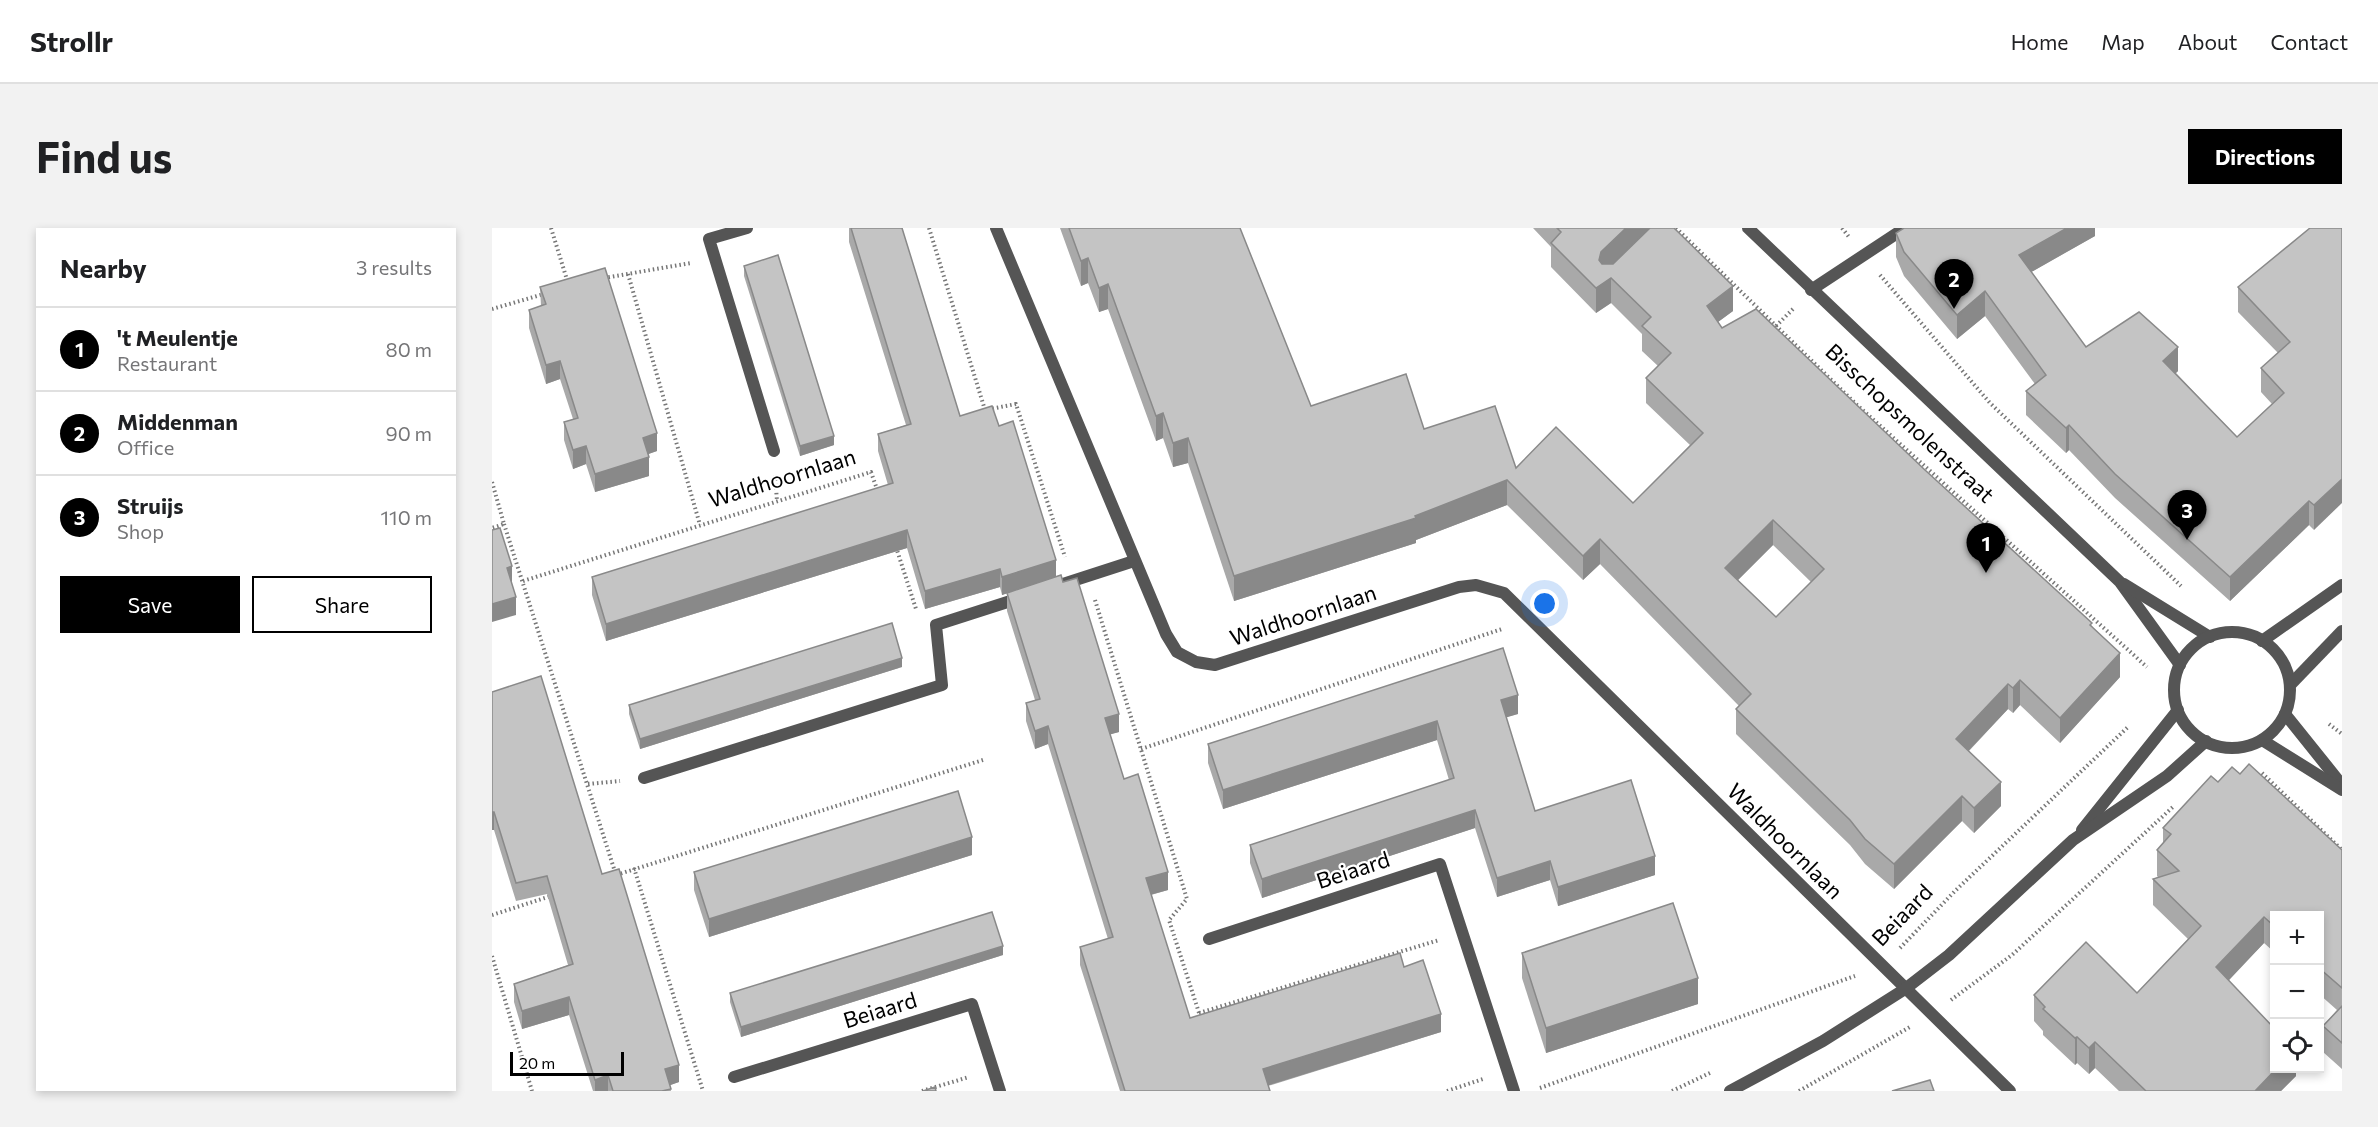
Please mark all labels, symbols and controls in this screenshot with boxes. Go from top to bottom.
text: Strollr [30,24,113,58]
text: Home [2011,29,2068,54]
text: Map [2101,29,2145,54]
text: About [2178,29,2237,54]
text: Contact [2270,29,2348,54]
button: Directions [2188,129,2342,184]
text: Find us [36,130,172,182]
text: Nearby [60,252,147,283]
text: 3 results [356,255,432,279]
pin: 2 [1934,260,1974,309]
text: 't Meulentje [117,324,238,351]
text: 1 [75,337,84,361]
text: 80 m [386,337,432,361]
street label: Bisschopsmolenstraat [1820,337,2000,508]
text: Restaurant [117,351,217,375]
text: Middenman [117,408,238,435]
text: 2 [74,421,85,445]
text: 90 m [386,421,432,445]
text: Office [117,435,174,459]
street label: Waldhoornlaan [705,442,859,513]
pin: 3 [2168,490,2206,540]
text: Struijs [117,492,183,519]
text: 3 [74,505,85,529]
text: 110 m [381,505,432,529]
text: Shop [117,519,164,543]
pin: 1 [1966,524,2006,573]
button: Save [60,576,240,633]
button: Share [252,576,432,633]
street label: Waldhoornlaan [1226,578,1380,651]
your location [1530,589,1559,618]
street label: Waldhoornlaan [1722,777,1849,904]
street label: Beiaard [1313,845,1393,894]
street label: Beiaard [1866,878,1938,951]
map controls [2270,911,2324,1073]
button: + [2270,911,2324,965]
button: − [2270,965,2324,1019]
street label: Beiaard [840,986,920,1033]
button: locate [2270,1019,2324,1073]
scale bar [510,1049,624,1076]
text: 20 m [519,1053,555,1072]

